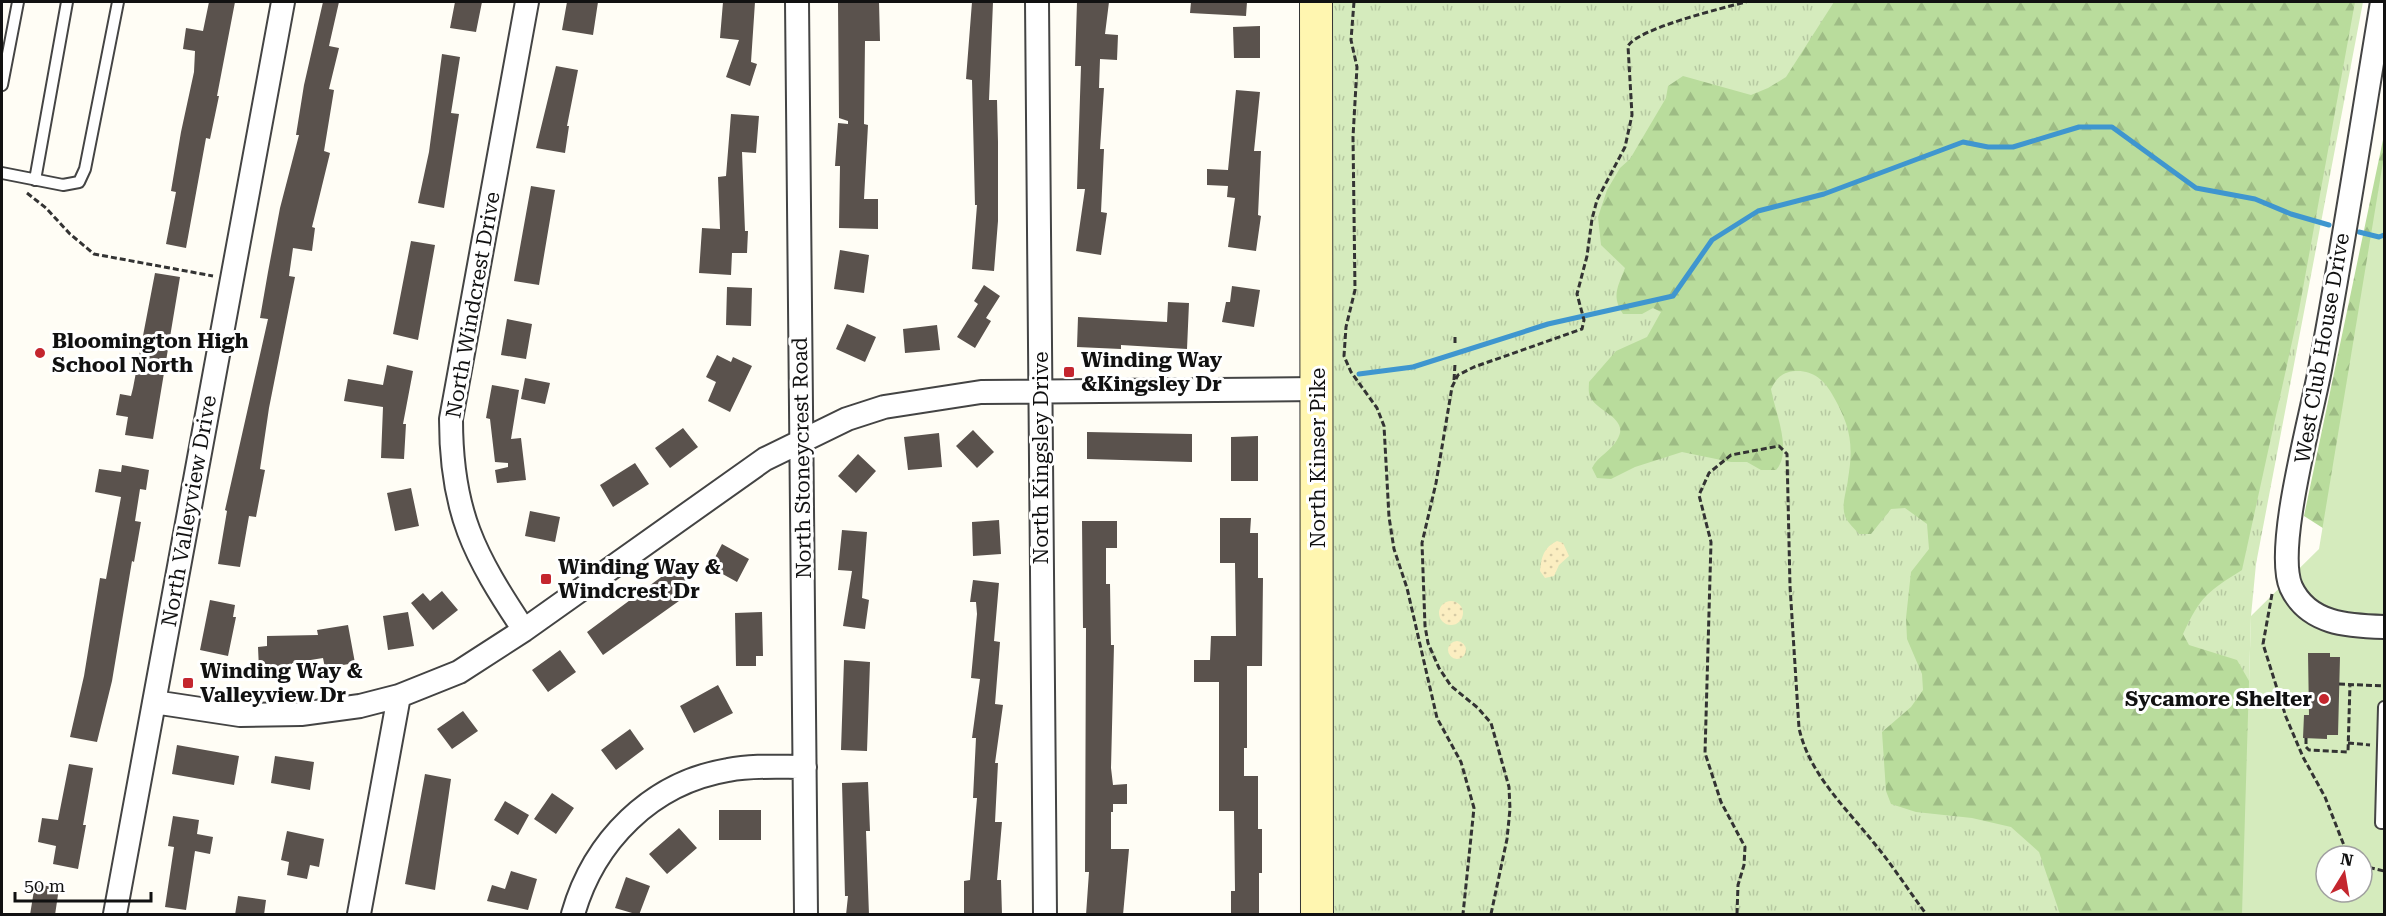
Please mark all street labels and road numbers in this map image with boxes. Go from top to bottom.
street label: North Windcrest Drive [441,190,505,420]
street label: West Club House Drive [2290,231,2354,465]
street label: North Stoneycrest Road [788,336,816,579]
street label: North Kingsley Drive [1029,352,1053,564]
street label: North Kinser Pike [1306,368,1330,548]
street label: North Valleyview Drive [157,393,221,629]

